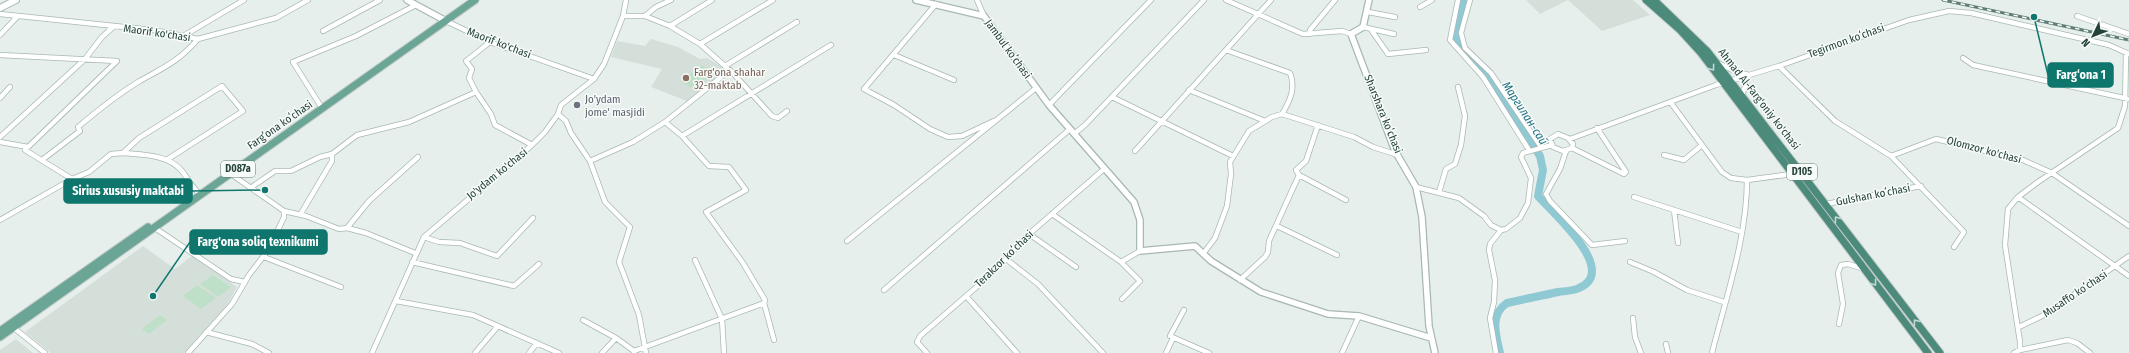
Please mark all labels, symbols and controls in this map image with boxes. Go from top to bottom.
north arrow [2073,16,2113,56]
street label: Jambul koʻchasi [982,17,1034,81]
street label: Tegirmon koʻchasi [1806,21,1886,61]
street label: Maorif ko'chasi [123,22,192,44]
street label: Maorif ko'chasi [465,25,533,61]
text: N [2079,36,2093,49]
street label: Ahmad Al-Farg'oniy ko'chasi [1715,46,1803,152]
one-way arrow [1707,63,1714,70]
callout: Farg‘ona 1 [2048,63,2113,87]
place label: Farg'ona shahar 32-maktab [694,66,765,92]
text: Farg‘ona 1 [2056,68,2106,82]
marker: Farg'ona shahar 32-maktab [681,73,691,83]
street label: Sharshara koʻchasi [1361,73,1405,155]
water label: Маргилан-сай [1499,79,1551,147]
place label: Jo'ydam jome' masjidi [584,93,645,119]
street label: Fargʻona koʻchasi [245,98,315,152]
marker: Jo'ydam jome' masjidi [572,100,582,110]
street label: Olomzor ko'chasi [1945,134,2023,166]
street label: Jo'ydam ko'chasi [464,145,530,202]
road number: D087a [221,161,255,177]
road number: D105 [1787,164,1817,180]
callout: Sirius xususiy maktabi [64,179,192,203]
street label: Gulshan koʻchasi [1835,181,1911,209]
text: Sirius xususiy maktabi [72,184,184,198]
one-way arrow [1835,216,1842,223]
street label: Terakzor koʻchasi [972,228,1036,290]
callout: Farg'ona soliq texnikumi [190,230,327,254]
text: Farg'ona soliq texnikumi [197,235,319,249]
street label: Musaffo koʻchasi [2040,268,2110,320]
one-way arrow [1870,279,1877,286]
one-way arrow [1914,319,1921,326]

